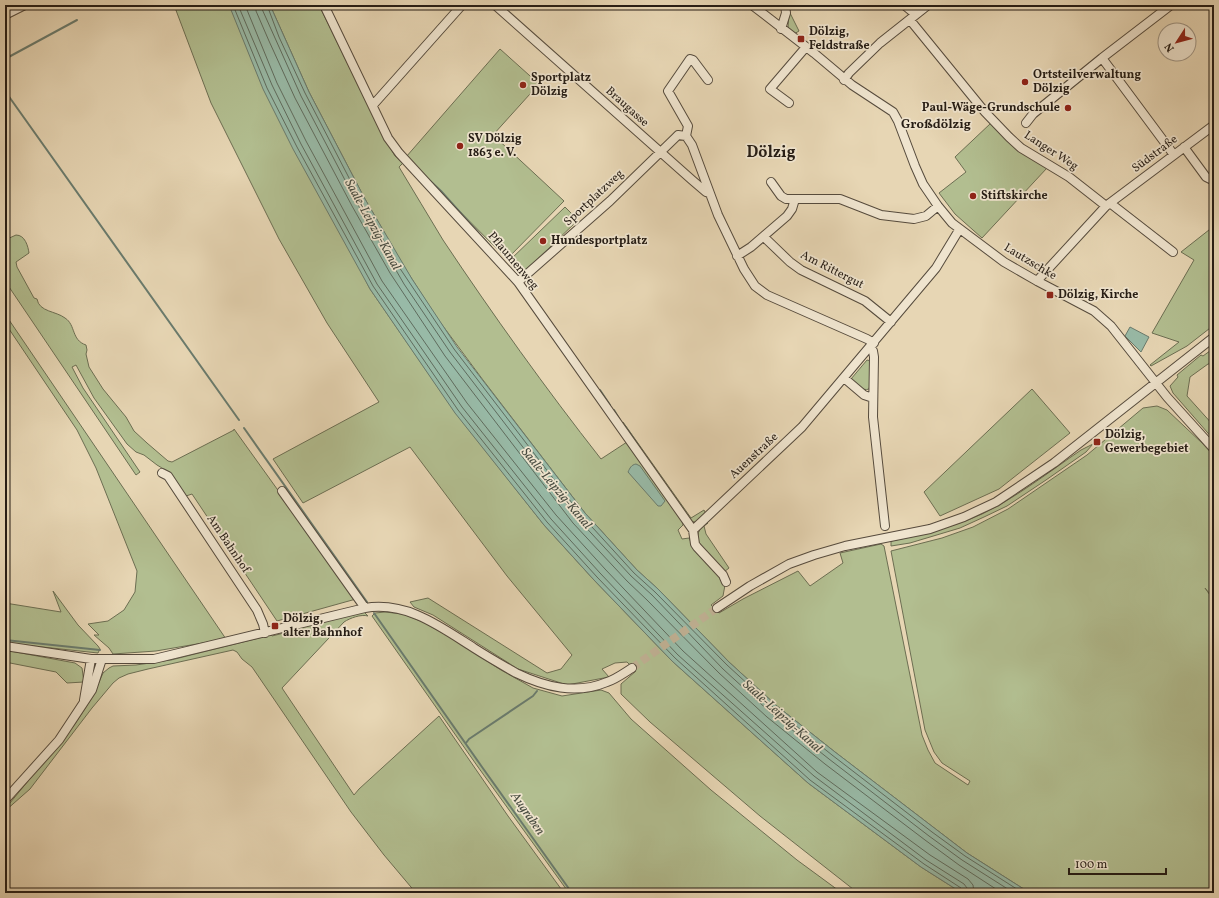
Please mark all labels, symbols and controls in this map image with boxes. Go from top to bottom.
north arrow [1157,22,1197,62]
place label: Dölzig, Feldstraße [809,24,870,54]
marker: Dölzig, Feldstraße [796,34,806,44]
text: N [1162,39,1179,55]
place label: Ortsteilverwaltung Dölzig [1033,67,1142,97]
place label: Sportplatz Dölzig [531,70,591,100]
marker: Ortsteilverwaltung Dölzig [1020,77,1030,87]
marker: Sportplatz Dölzig [518,80,528,90]
street label: Braugasse [602,83,652,131]
place label: Paul-Wäge-Grundschule [922,100,1060,116]
marker: Paul-Wäge-Grundschule [1063,103,1073,113]
district label: Großdölzig [901,116,971,134]
street label: Langer Weg [1021,128,1081,174]
place label: SV Dölzig 1863 e. V. [468,131,522,161]
street label: Südstraße [1129,131,1181,176]
marker: SV Dölzig 1863 e. V. [455,141,465,151]
district label: Dölzig [747,142,796,164]
street label: Sportplatzweg [561,166,627,230]
water label: Saale-Leipzig-Kanal [340,176,405,274]
place label: Stiftskirche [981,188,1048,204]
marker: Stiftskirche [968,191,978,201]
street label: Pflaumenweg [484,229,542,293]
place label: Hundesportplatz [551,233,647,249]
marker: Hundesportplatz [538,236,548,246]
street label: Lautzschke [1001,240,1060,284]
street label: Am Rittergut [797,247,867,293]
place label: Dölzig, Kirche [1058,287,1138,303]
marker: Dölzig, Kirche [1045,290,1055,300]
place label: Dölzig, Gewerbegebiet [1105,427,1189,457]
street label: Auenstraße [726,429,782,483]
marker: Dölzig, Gewerbegebiet [1092,437,1102,447]
water label: Saale-Leipzig-Kanal [516,444,596,534]
street label: Am Bahnhof [203,512,254,578]
place label: Dölzig, alter Bahnhof [283,611,363,641]
marker: Dölzig, alter Bahnhof [270,621,280,631]
water label: Saale-Leipzig-Kanal [738,676,826,758]
water label: Augraben [505,788,549,839]
scale bar [1069,850,1166,876]
text: 100 m [1075,857,1108,873]

